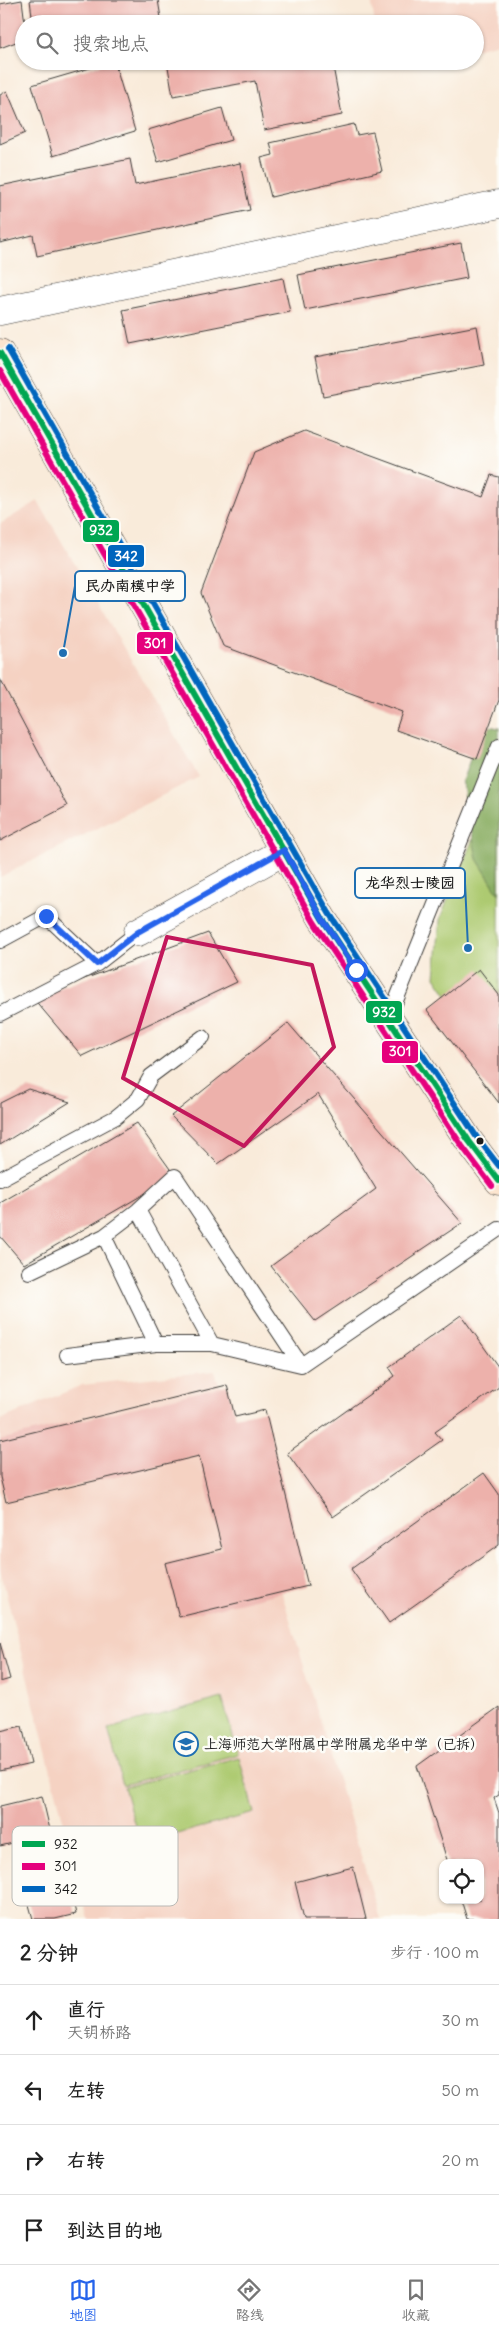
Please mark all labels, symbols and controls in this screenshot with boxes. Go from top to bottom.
search box [15,15,484,70]
icon: search [33,29,61,57]
text: 搜索地点 [73,31,149,55]
line badge: 932 [82,519,120,543]
text: 932 [89,521,113,539]
line badge: 342 [107,544,145,568]
text: 342 [114,547,138,565]
callout: 民办南模中学 [75,571,185,601]
text: 民办南模中学 [85,576,175,595]
line badge: 301 [136,631,174,655]
text: 301 [144,634,166,652]
callout: 龙华烈士陵园 [355,868,465,898]
text: 龙华烈士陵园 [365,873,455,892]
route end [35,905,58,928]
route start [345,959,368,982]
line badge: 932 [365,1000,403,1024]
text: 932 [372,1003,396,1021]
line badge: 301 [381,1040,419,1064]
text: 301 [389,1042,411,1060]
unlabelled marker [475,1136,485,1146]
school or university icon: 上海师范大学附属中学附属龙华中学（已拆） [173,1731,199,1757]
place label: 上海师范大学附属中学附属龙华中学（已拆） [204,1735,484,1753]
legend [12,1826,178,1906]
text: 932 [54,1835,78,1853]
text: 301 [54,1857,77,1875]
map controls [439,1859,484,1904]
button: locate [439,1859,484,1904]
text: 342 [54,1880,78,1898]
text: 2 分钟 [20,1939,79,1966]
text: 步行 · 100 m [391,1942,479,1962]
text: 直行 [67,1997,105,2021]
icon: ahead [20,2006,48,2034]
text: 30 m [442,2010,479,2030]
text: 天钥桥路 [67,2022,131,2042]
icon: left [20,2076,48,2104]
text: 左转 [67,2078,105,2102]
text: 50 m [441,2080,479,2100]
icon: right [20,2146,48,2174]
text: 右转 [67,2148,105,2172]
text: 20 m [442,2150,479,2170]
icon: arrive [20,2216,48,2244]
text: 到达目的地 [67,2218,162,2242]
tab: 地图 [69,2276,97,2324]
tab: 路线 [235,2276,263,2324]
tab: 收藏 [402,2276,430,2324]

